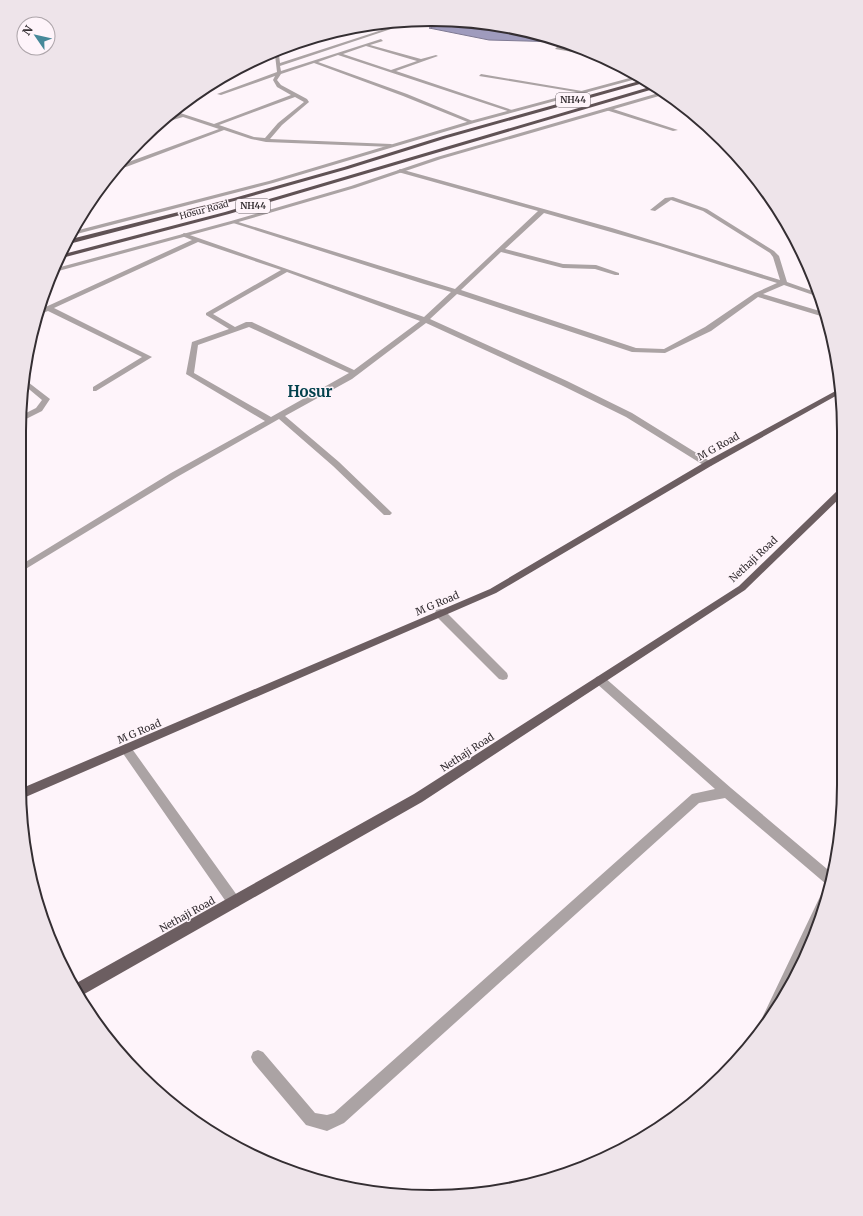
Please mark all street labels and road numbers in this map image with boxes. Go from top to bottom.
road number: NH44 [556,93,590,107]
street label: Hosur Road [178,198,230,221]
road number: NH44 [236,199,270,213]
street label: M G Road [695,430,742,463]
street label: Nethaji Road [726,534,780,585]
street label: M G Road [413,588,461,618]
street label: M G Road [115,716,163,746]
street label: Nethaji Road [438,730,497,775]
street label: Nethaji Road [157,894,217,935]

